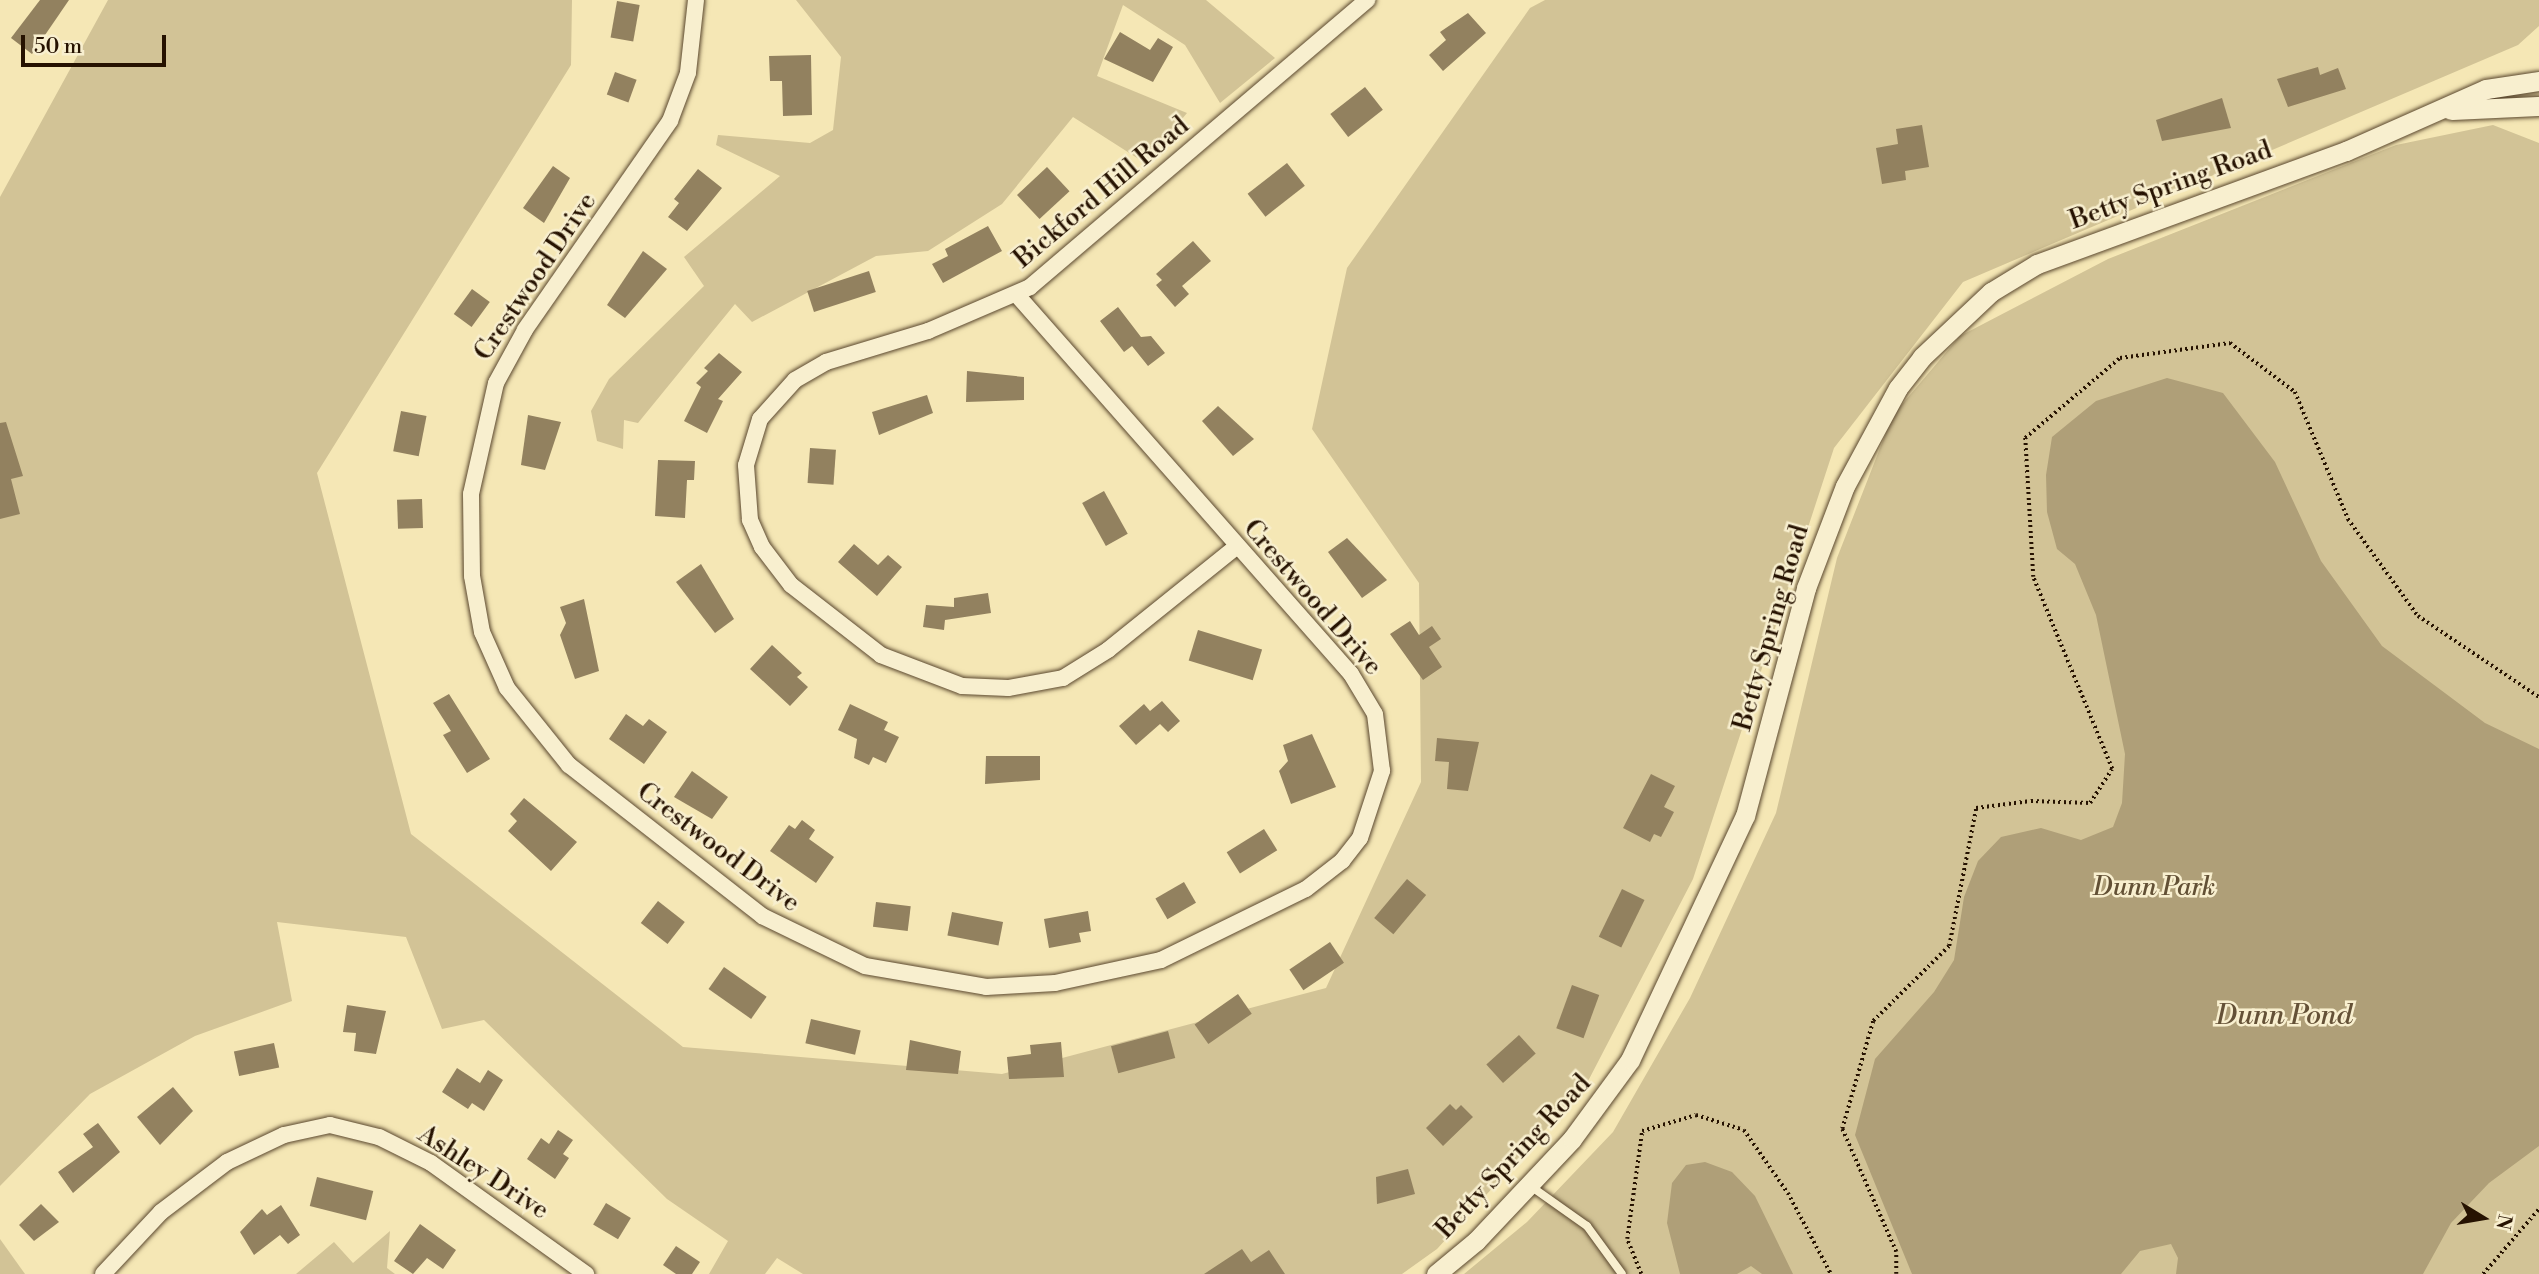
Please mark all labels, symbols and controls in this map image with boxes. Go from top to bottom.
scale bar [24,21,170,65]
text: 50 m [34,34,82,60]
street label: Bickford Hill Road [1008,111,1196,275]
street label: Betty Spring Road [2066,135,2276,237]
street label: Crestwood Drive [468,187,604,367]
street label: Crestwood Drive [1236,514,1388,682]
street label: Betty Spring Road [1728,521,1816,735]
street label: Crestwood Drive [630,777,806,919]
park label: Dunn Park [2093,872,2215,904]
water label: Dunn Pond [2216,999,2352,1033]
street label: Betty Spring Road [1430,1069,1598,1245]
street label: Ashley Drive [412,1119,554,1227]
north arrow [2448,1183,2518,1253]
text: N [2490,1212,2517,1232]

